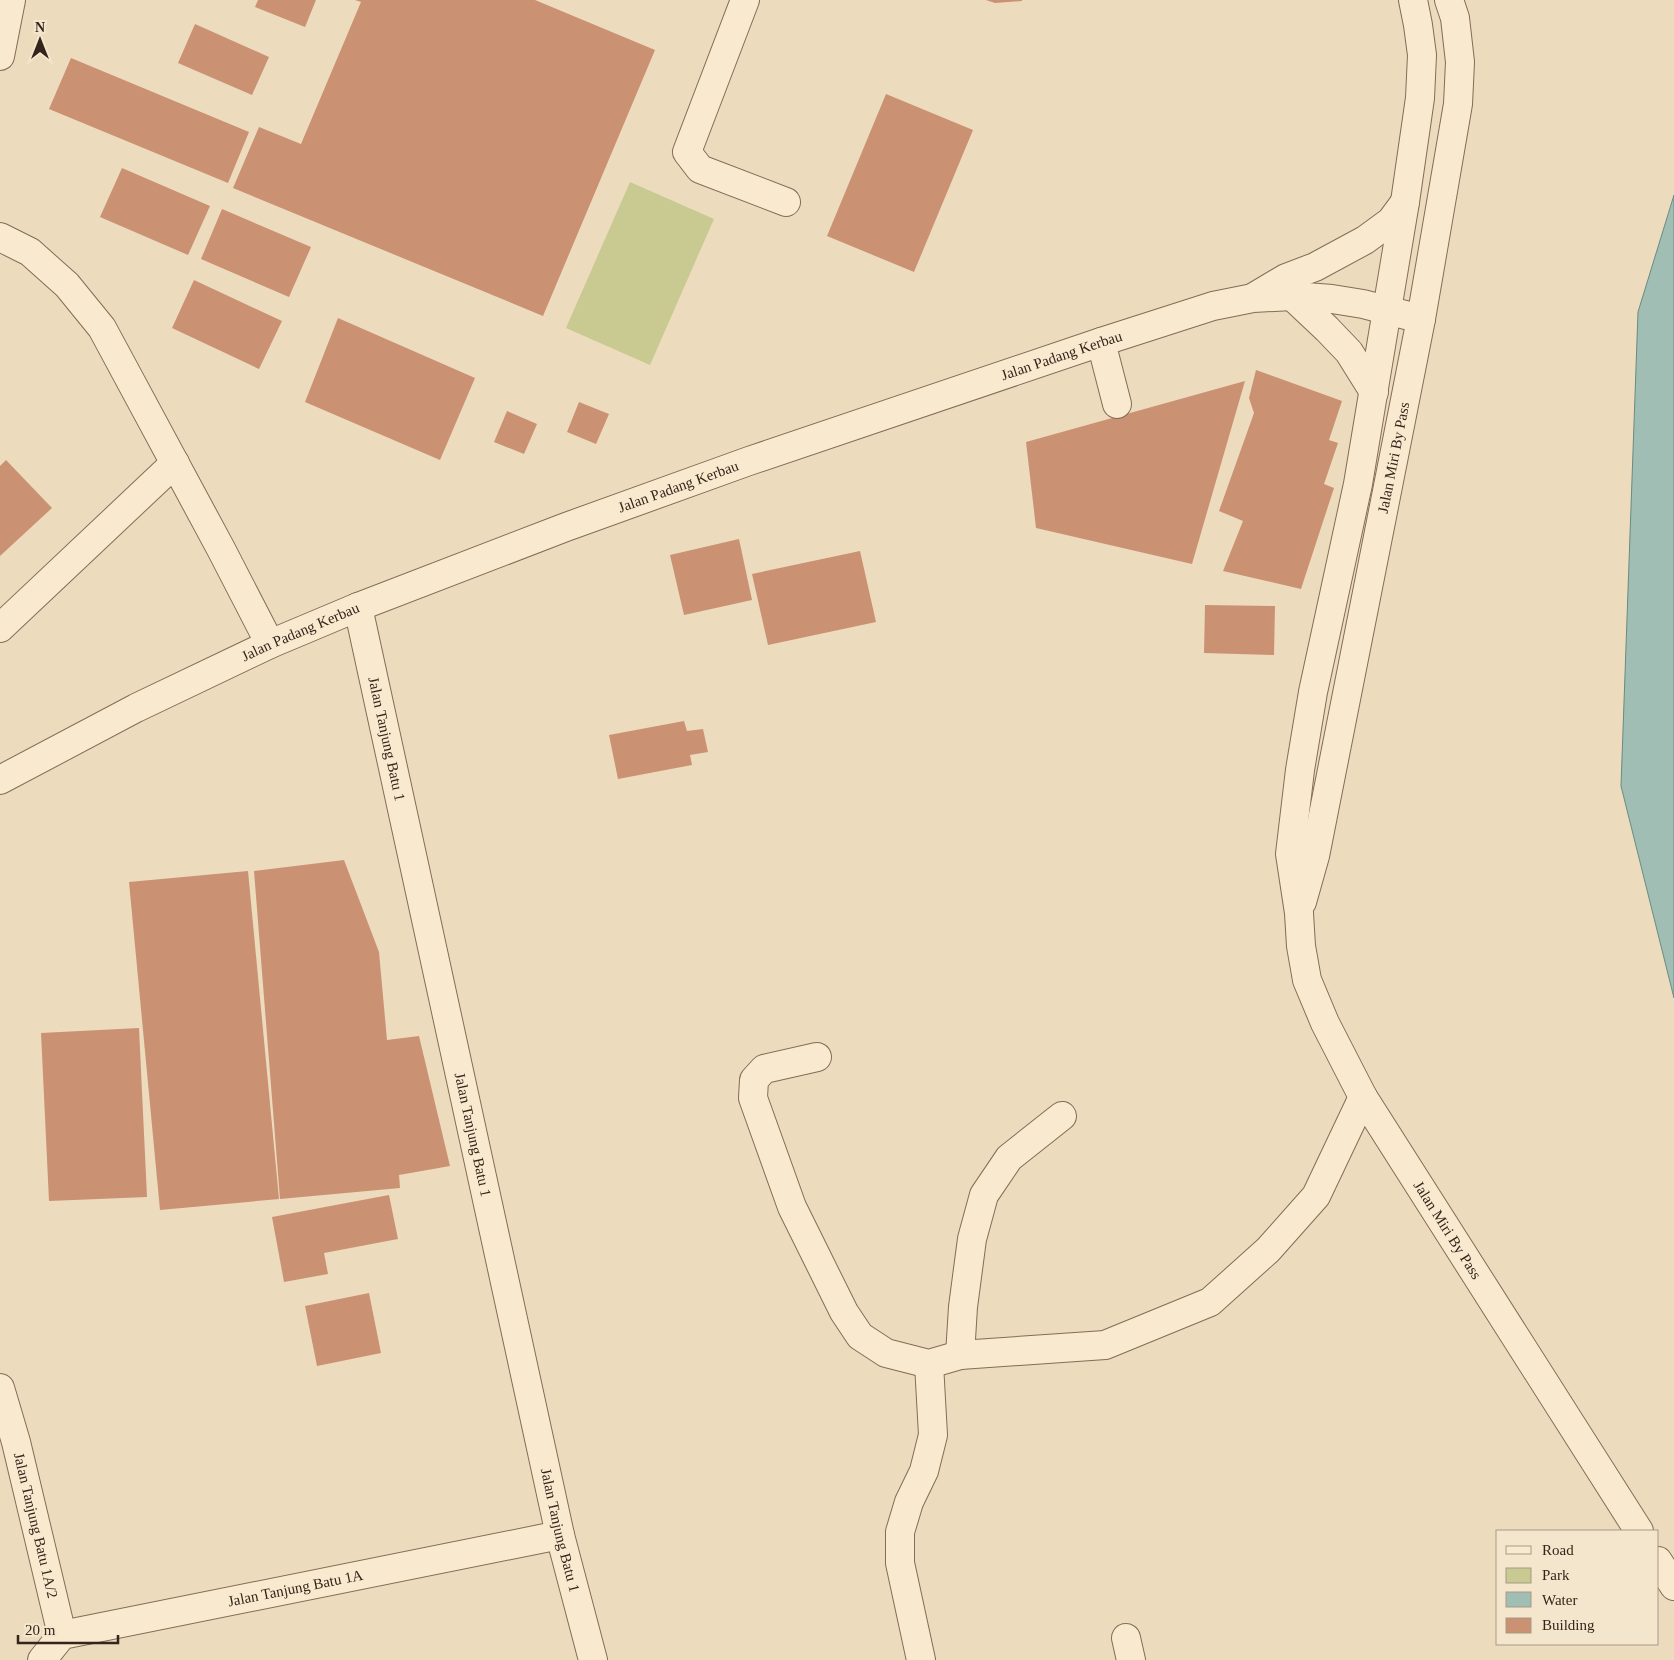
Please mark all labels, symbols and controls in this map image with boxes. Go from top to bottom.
north arrow [15,15,65,65]
text: N [35,20,45,35]
street label: Jalan Padang Kerbau [999,328,1124,383]
street label: Jalan Miri By Pass [1375,400,1412,514]
street label: Jalan Padang Kerbau [616,457,741,516]
street label: Jalan Padang Kerbau [239,599,362,664]
street label: Jalan Tanjung Batu 1 [365,675,408,802]
street label: Jalan Tanjung Batu 1 [452,1071,494,1198]
street label: Jalan Miri By Pass [1411,1178,1485,1282]
street label: Jalan Tanjung Batu 1A/2 [11,1451,61,1600]
street label: Jalan Tanjung Batu 1 [538,1467,583,1594]
legend [1496,1530,1659,1645]
text: Road [1542,1542,1574,1558]
street label: Jalan Tanjung Batu 1A [226,1567,364,1610]
text: Park [1542,1567,1570,1583]
text: Water [1542,1592,1577,1608]
scale bar [18,1612,118,1644]
text: Building [1542,1617,1595,1633]
text: 20 m [25,1622,56,1638]

